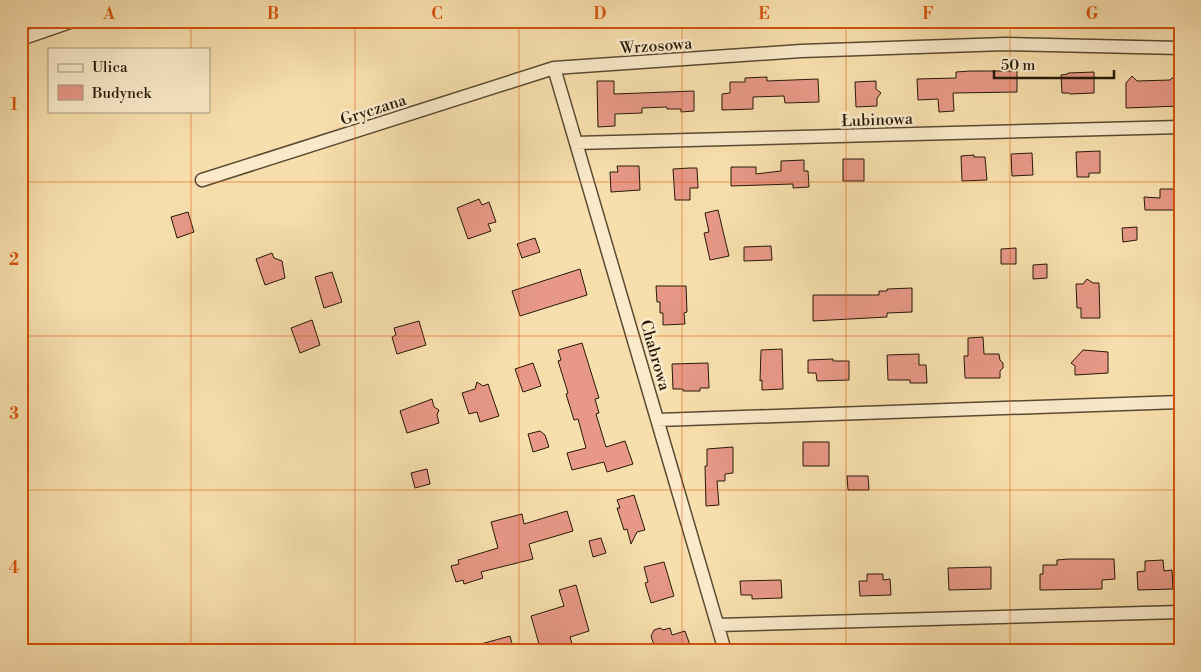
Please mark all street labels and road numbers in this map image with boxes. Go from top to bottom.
street label: Wrzosowa [618,33,694,59]
street label: Gryczana [338,90,410,130]
street label: Łubinowa [841,109,914,131]
street label: Chabrowa [635,318,675,394]

